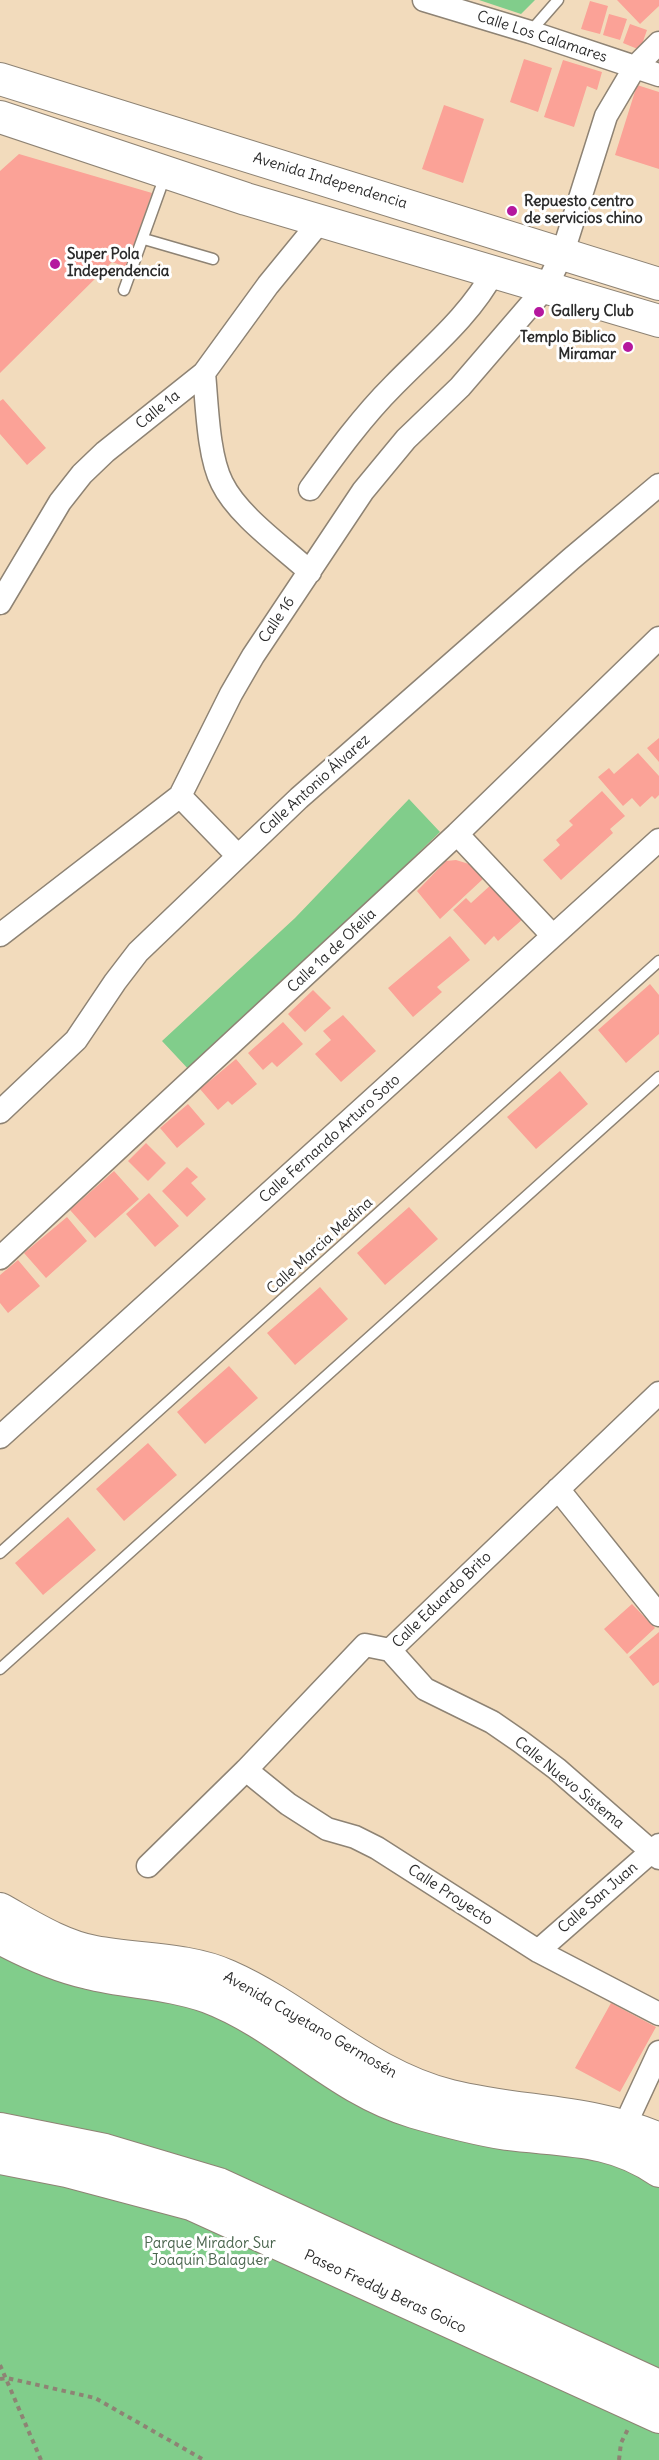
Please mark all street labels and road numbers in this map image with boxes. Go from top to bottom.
street label: Calle Los Calamares [475,7,609,67]
street label: Avenida Independencia [251,149,409,213]
street label: Calle 1a [132,387,184,433]
street label: Calle 16 [255,594,299,646]
street label: Calle Antonio Álvarez [256,731,374,839]
street label: Calle 1a de Ofelia [284,905,380,997]
street label: Calle Fernando Arturo Soto [256,1071,404,1207]
street label: Calle Marcia Medina [263,1194,377,1298]
street label: Calle Eduardo Brito [389,1548,495,1652]
street label: Calle Nuevo Sistema [510,1733,628,1833]
street label: Calle San Juan [555,1859,641,1937]
street label: Calle Proyecto [404,1861,496,1929]
street label: Avenida Cayetano Germosén [220,1968,400,2082]
street label: Paseo Freddy Beras Goico [301,2246,469,2338]

